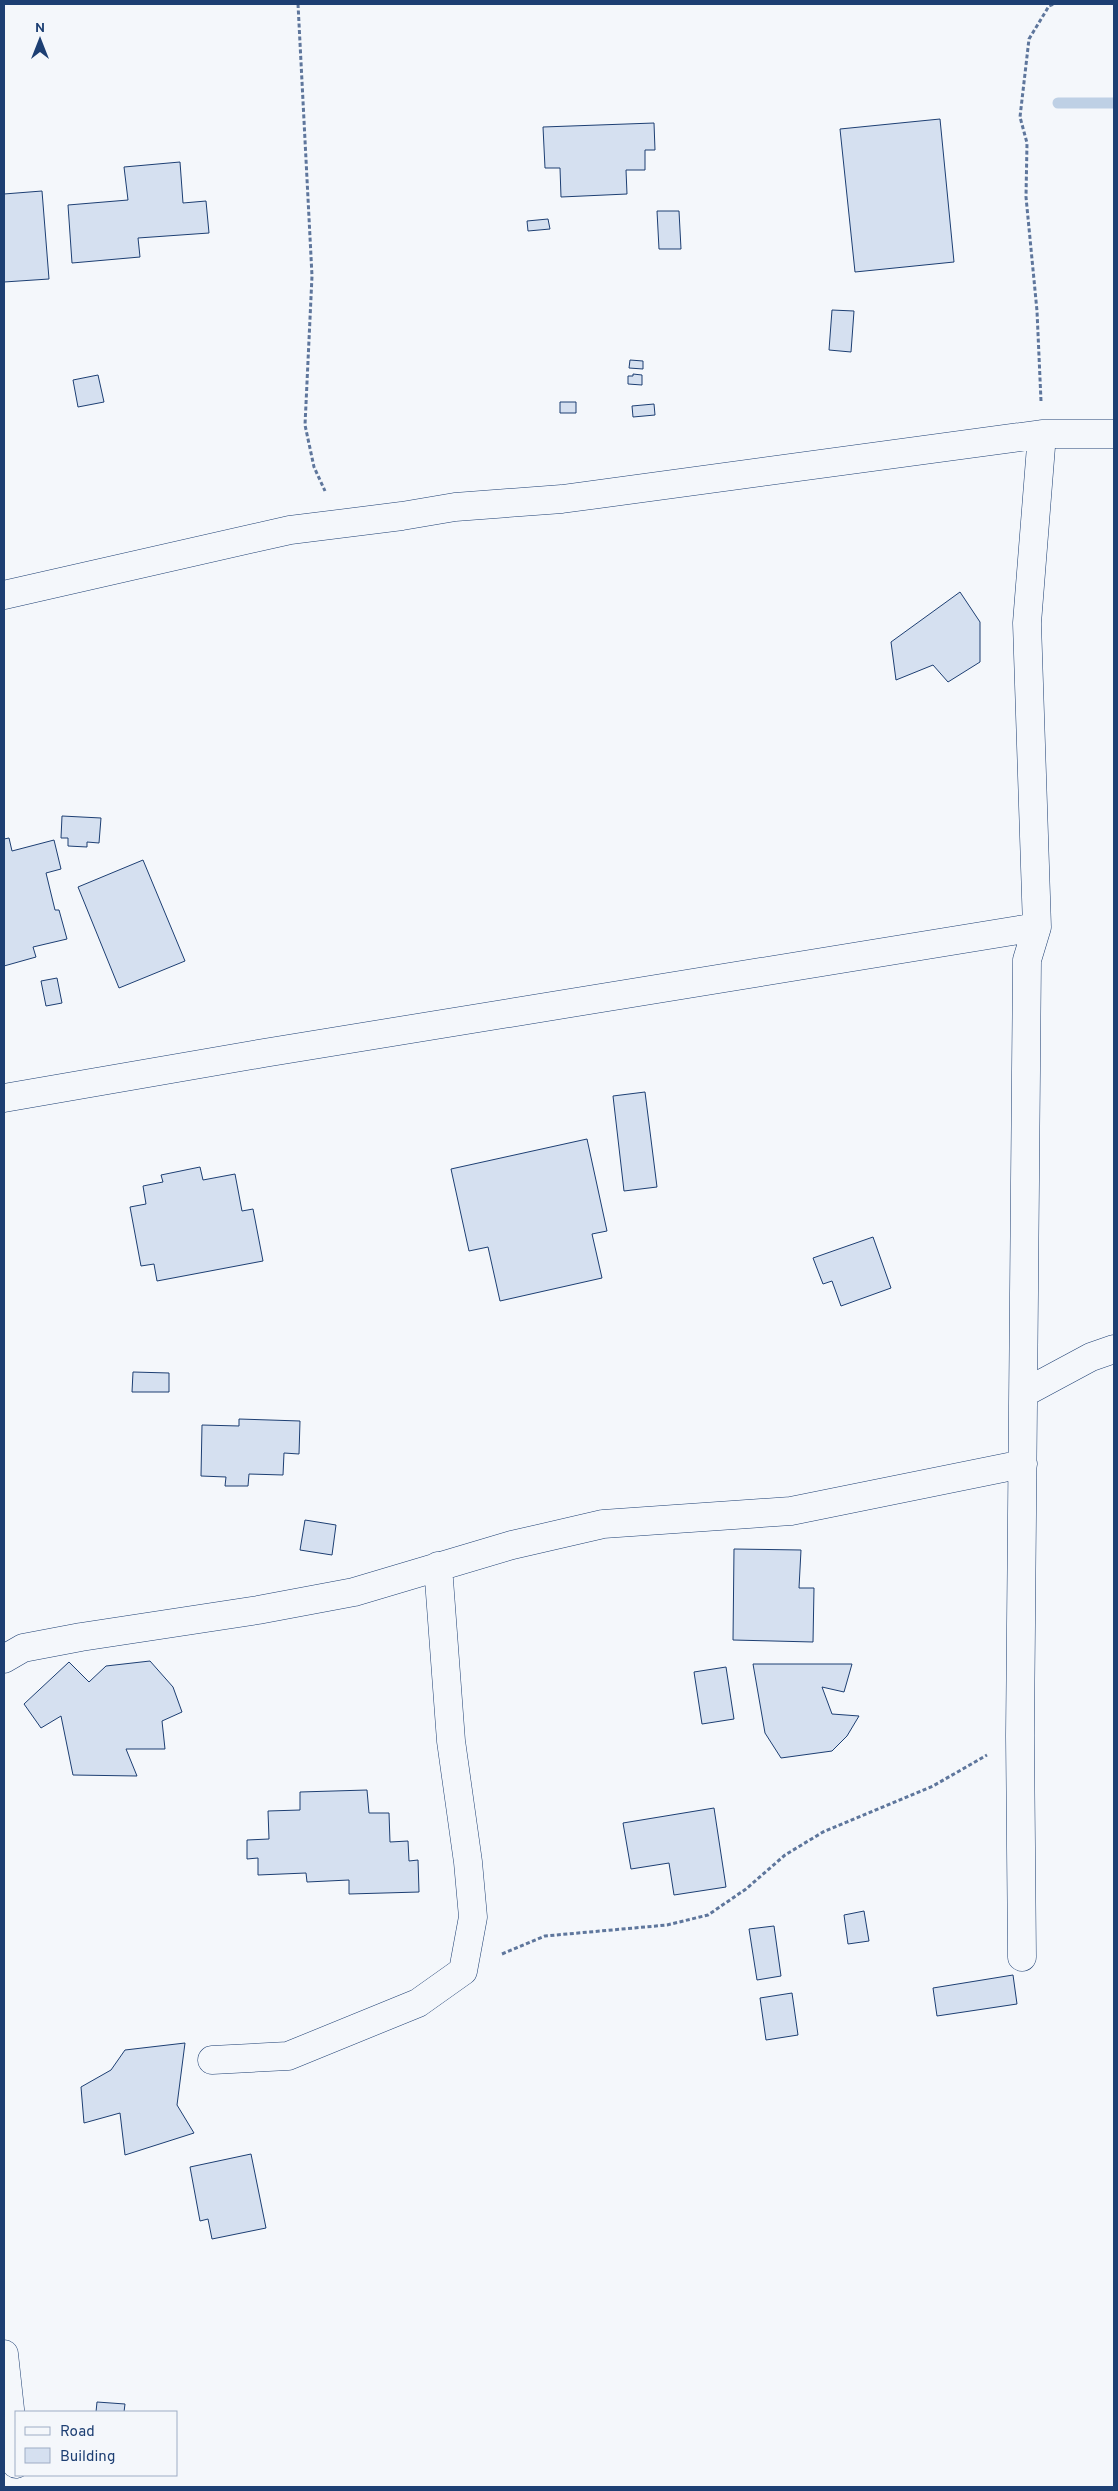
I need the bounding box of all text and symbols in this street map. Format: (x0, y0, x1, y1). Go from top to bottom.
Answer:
north arrow (15, 15, 65, 65)
text: N (35, 20, 45, 37)
legend (15, 2411, 178, 2476)
text: Road (60, 2423, 95, 2442)
text: Building (60, 2448, 115, 2467)

